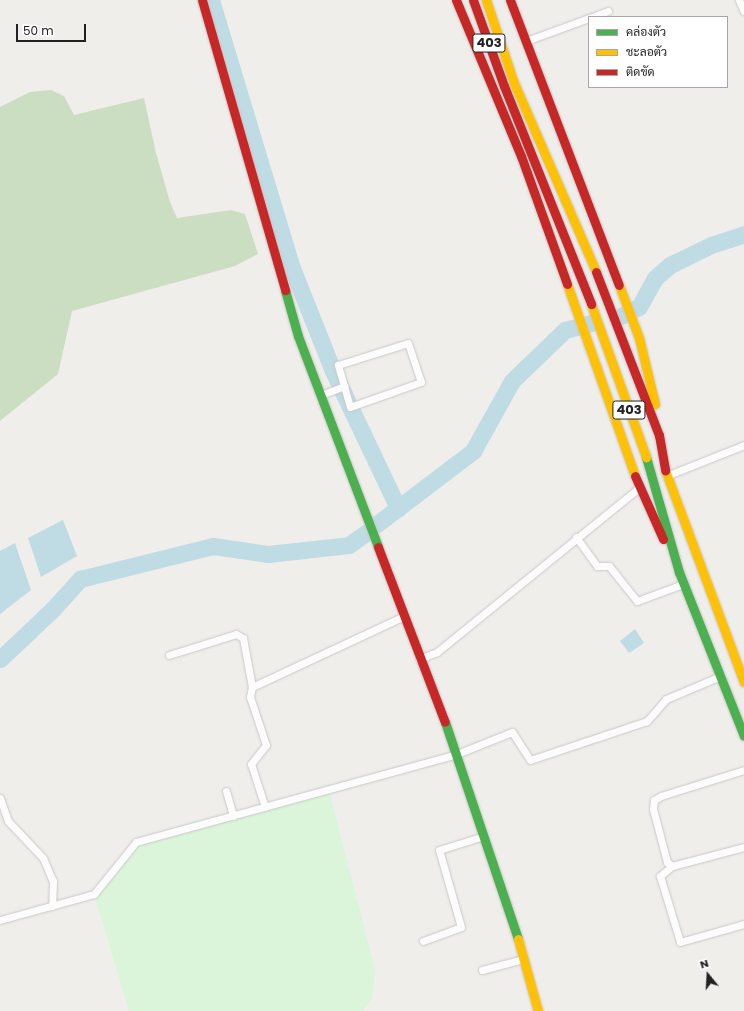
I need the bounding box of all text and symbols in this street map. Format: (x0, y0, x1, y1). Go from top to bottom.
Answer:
scale bar (18, 16, 88, 42)
legend (588, 16, 728, 88)
text: 50 m (23, 22, 54, 39)
text: คล่องตัว (626, 23, 666, 40)
road number: 403 (472, 32, 506, 54)
text: ชะลอตัว (626, 43, 667, 60)
text: ติดขัด (626, 63, 655, 80)
road number: 403 (612, 399, 646, 421)
north arrow (688, 955, 728, 995)
text: N (698, 955, 711, 972)

